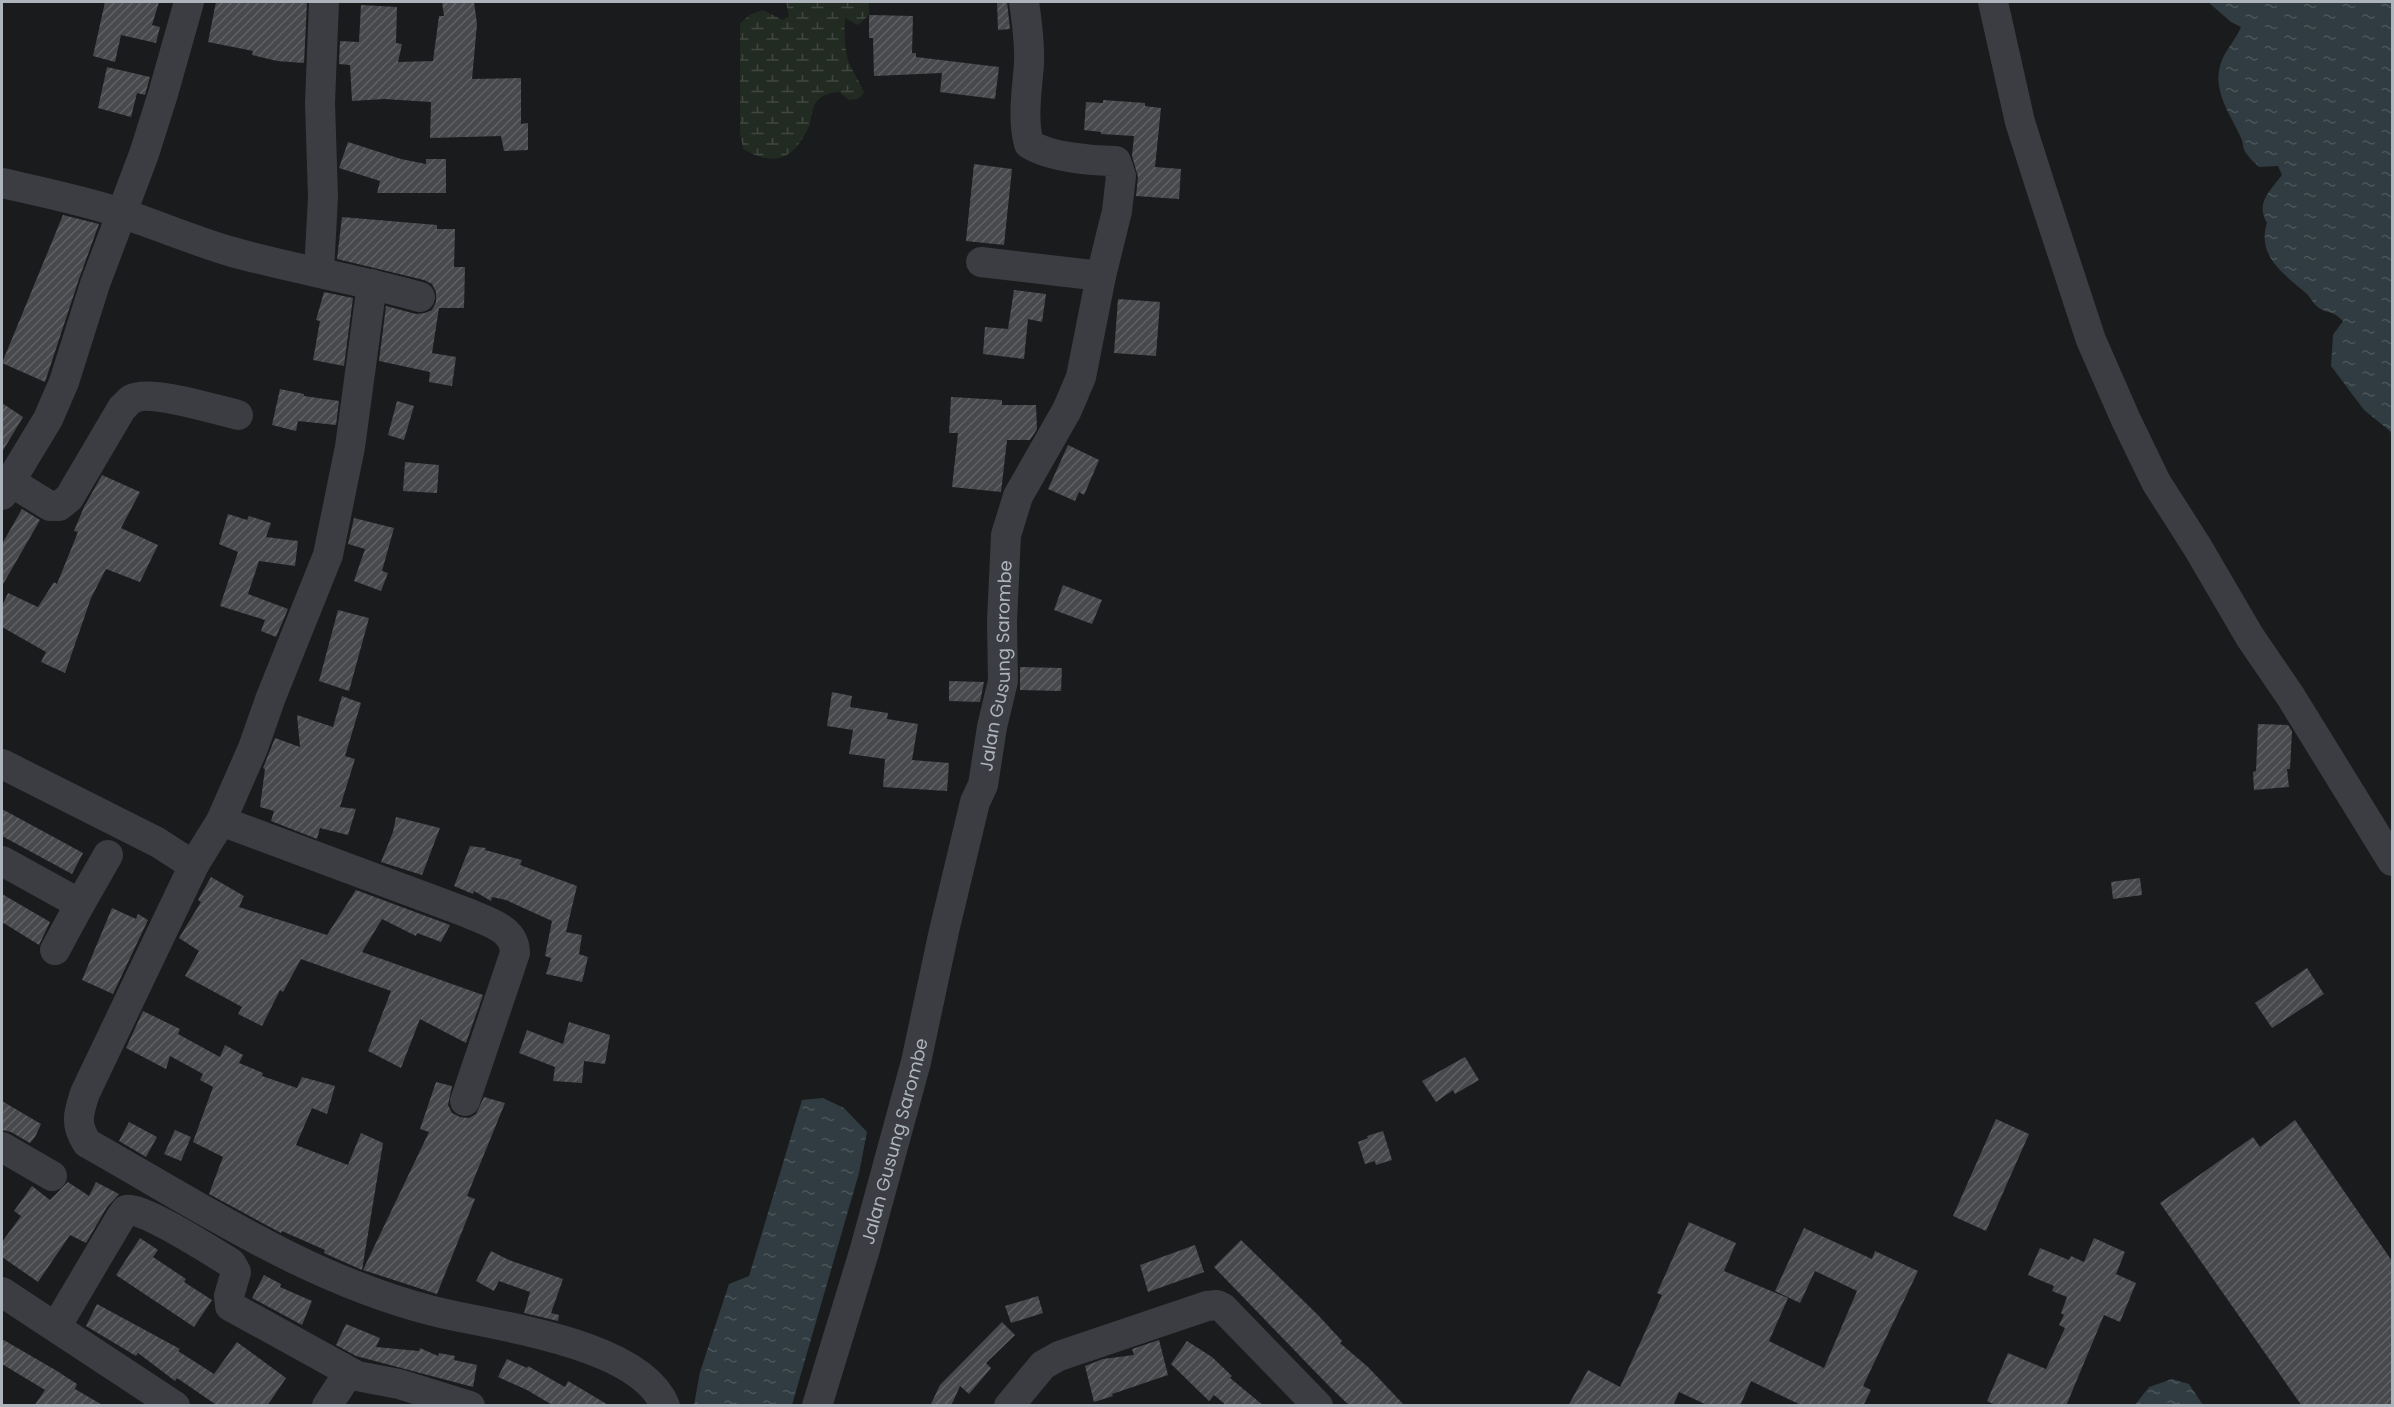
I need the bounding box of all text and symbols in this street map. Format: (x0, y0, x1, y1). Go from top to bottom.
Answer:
street label: Jalan Gusung Sarombe (973, 560, 1017, 773)
street label: Jalan Gusung Sarombe (854, 1036, 933, 1247)

